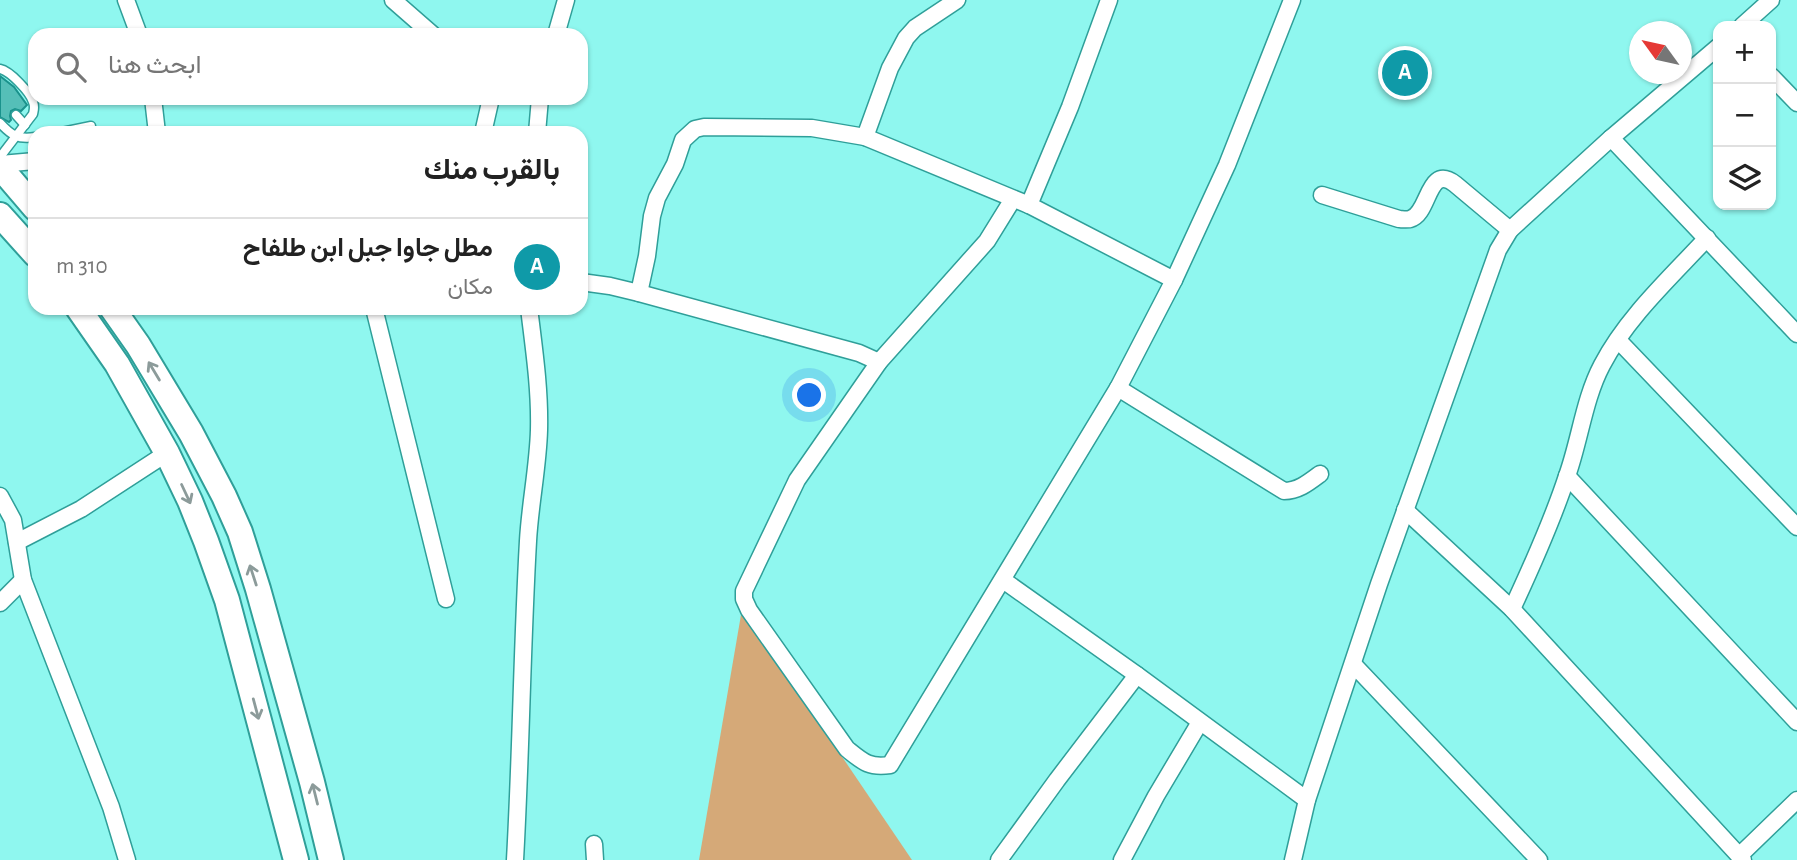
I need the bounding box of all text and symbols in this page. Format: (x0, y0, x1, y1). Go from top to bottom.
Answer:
north arrow (1629, 21, 1692, 84)
map controls (1713, 21, 1776, 210)
button: + (1713, 21, 1776, 84)
search box (28, 28, 588, 105)
pin: A (1382, 47, 1428, 99)
icon: search (52, 48, 90, 86)
text: ابحث هنا (108, 52, 202, 78)
button: − (1713, 84, 1776, 147)
button: layers (1713, 147, 1776, 210)
text: بالقرب منك (424, 155, 560, 185)
text: مطل جاوا جبل ابن طلفاح (243, 235, 493, 261)
text: 310 m (56, 255, 108, 278)
text: A (530, 255, 544, 278)
text: مكان (447, 276, 493, 299)
one-way arrow (146, 362, 161, 381)
your location (792, 378, 826, 412)
one-way arrow (180, 482, 193, 504)
one-way arrow (246, 564, 259, 586)
one-way arrow (250, 698, 263, 720)
one-way arrow (307, 783, 321, 806)

